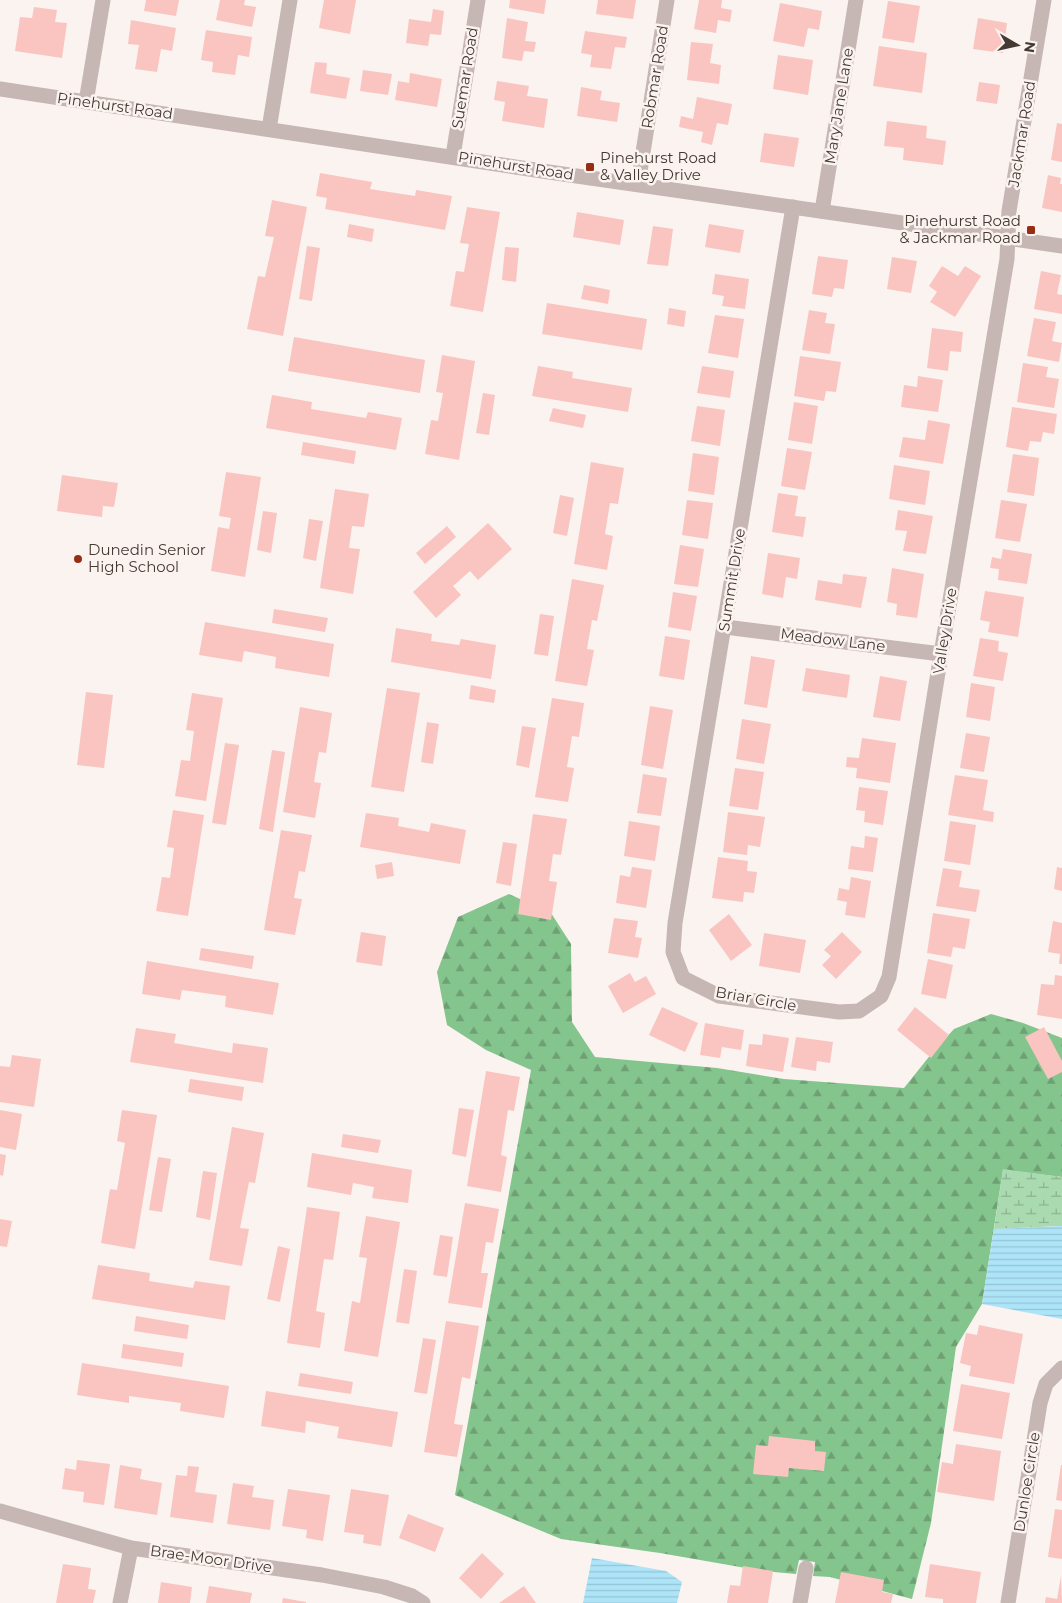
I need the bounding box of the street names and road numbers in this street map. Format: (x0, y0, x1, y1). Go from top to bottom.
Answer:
street label: Robmar Road (637, 24, 672, 130)
street label: Suemar Road (447, 26, 482, 130)
street label: Mary Jane Lane (820, 46, 857, 165)
street label: Jackmar Road (1004, 79, 1039, 189)
street label: Pinehurst Road (56, 88, 174, 123)
street label: Pinehurst Road (457, 147, 575, 184)
street label: Summit Drive (714, 527, 749, 633)
street label: Valley Drive (928, 587, 961, 675)
street label: Meadow Lane (780, 624, 887, 655)
street label: Briar Circle (714, 982, 798, 1015)
street label: Dunloe Circle (1009, 1431, 1044, 1533)
street label: Brae-Moor Drive (149, 1541, 273, 1576)

